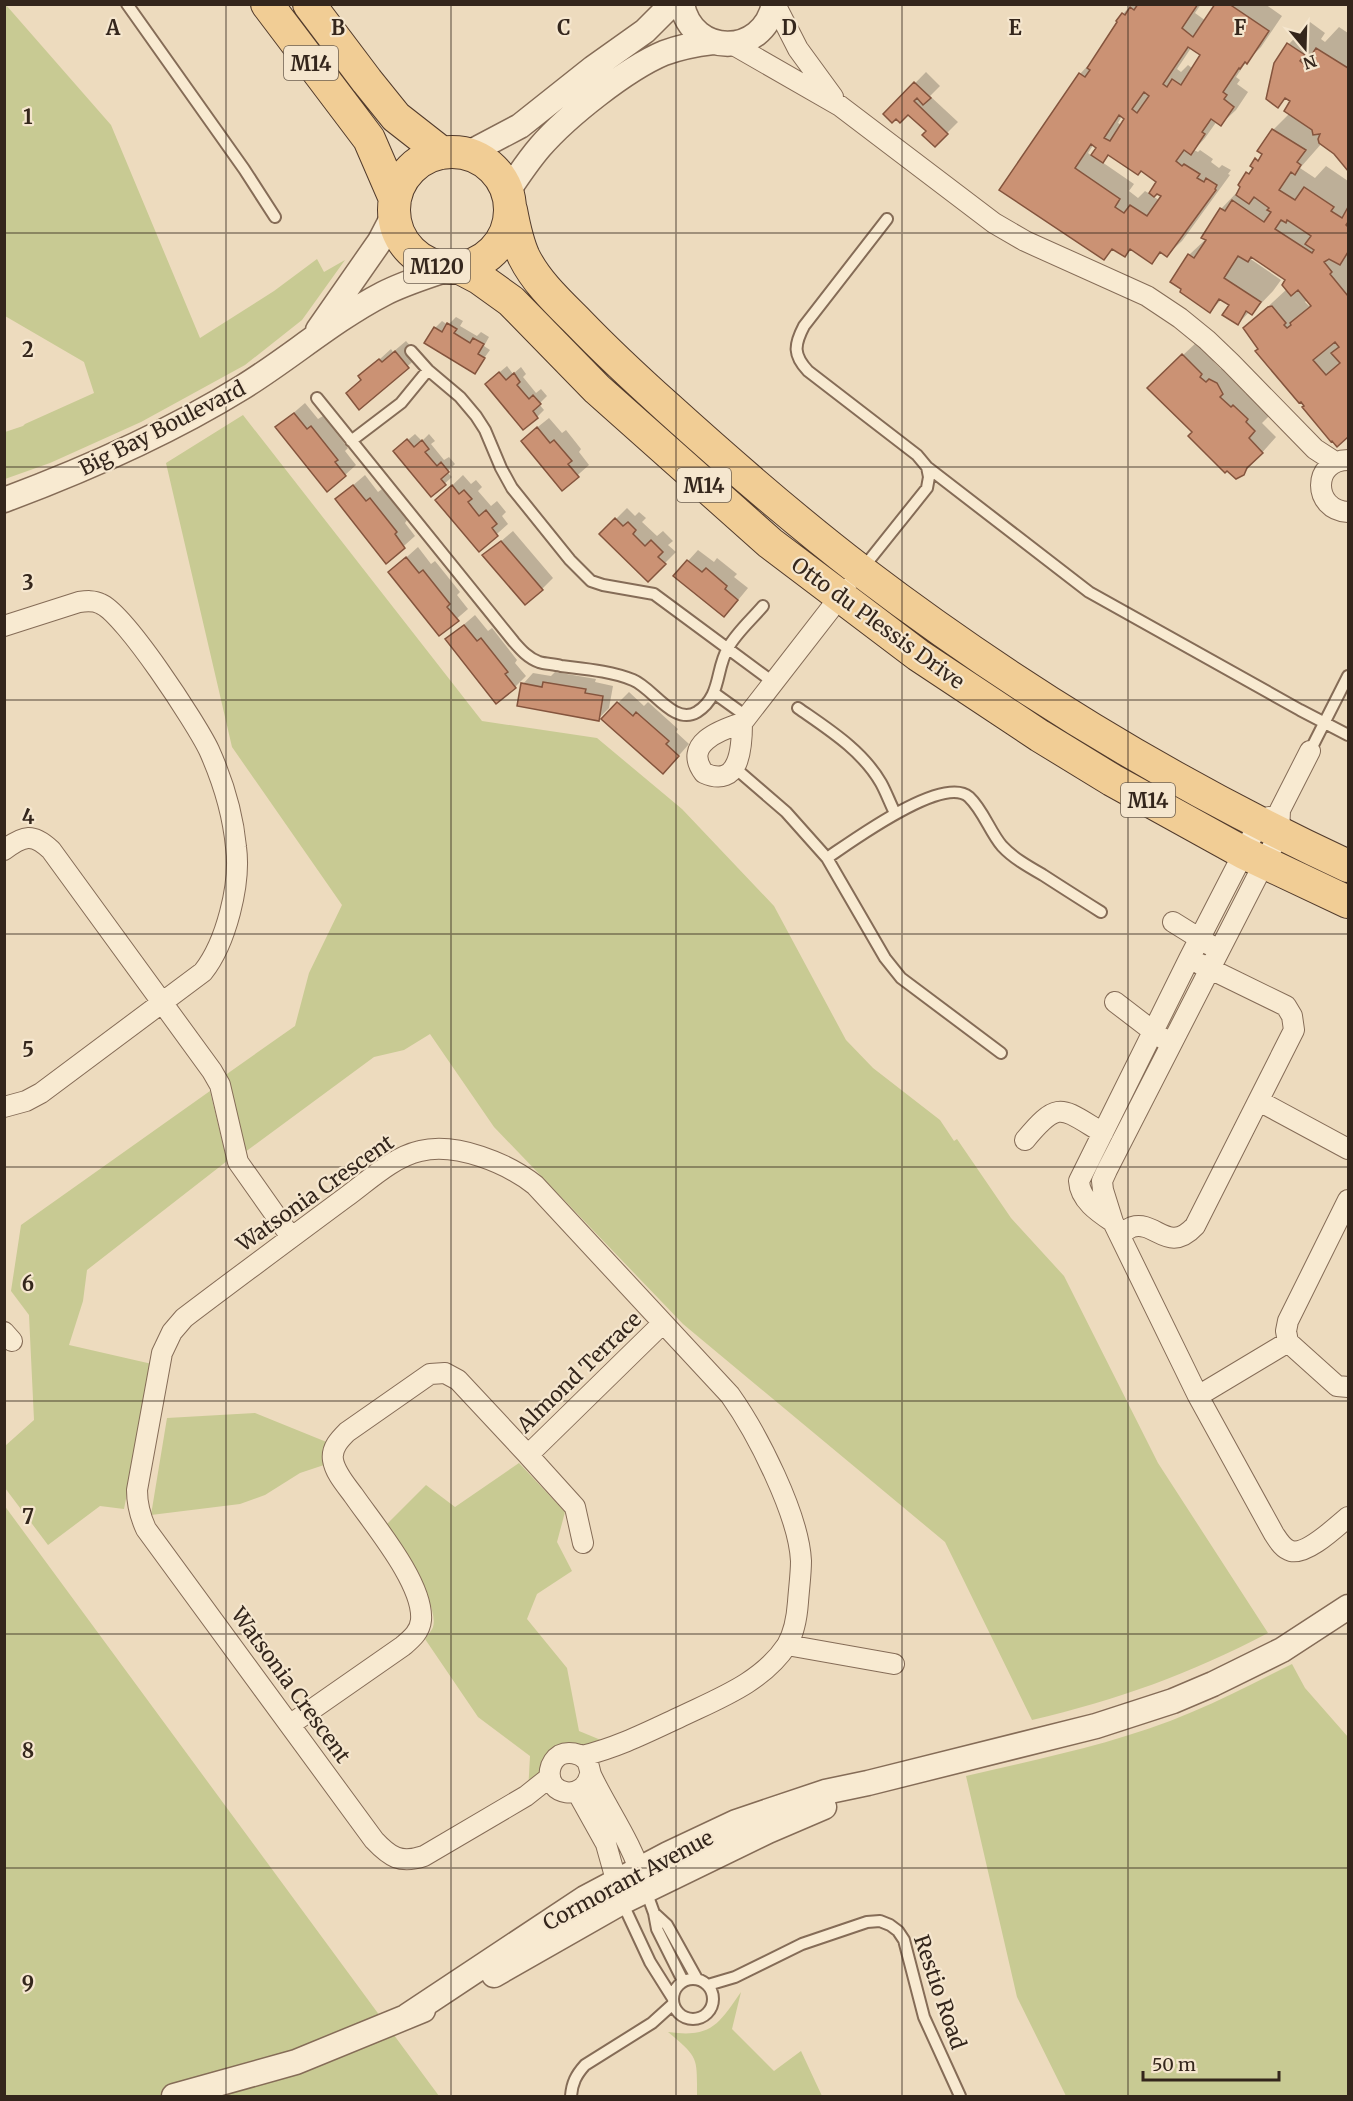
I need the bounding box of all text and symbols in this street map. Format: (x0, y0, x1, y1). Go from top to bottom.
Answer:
text: A (105, 15, 121, 40)
text: B (331, 15, 345, 40)
text: C (557, 15, 571, 40)
text: D (781, 15, 797, 40)
text: E (1008, 15, 1022, 40)
text: F (1234, 15, 1247, 40)
north arrow (1275, 18, 1335, 78)
road number: M14 (284, 46, 338, 80)
text: N (1300, 51, 1319, 74)
text: 1 (23, 104, 33, 129)
road number: M120 (404, 249, 470, 283)
text: 2 (22, 337, 34, 362)
street label: Big Bay Boulevard (74, 374, 250, 482)
road number: M14 (677, 468, 731, 502)
street label: Otto du Plessis Drive (786, 551, 970, 695)
text: 3 (22, 570, 34, 595)
road number: M14 (1121, 783, 1175, 817)
text: 4 (22, 804, 35, 829)
text: 5 (22, 1037, 34, 1062)
street label: Watsonia Crescent (230, 1129, 399, 1258)
text: 6 (22, 1271, 34, 1296)
street label: Almond Terrace (510, 1306, 647, 1439)
text: 7 (22, 1504, 34, 1529)
street label: Watsonia Crescent (225, 1601, 357, 1768)
text: 8 (22, 1738, 34, 1763)
street label: Cormorant Avenue (538, 1824, 718, 1936)
street label: Restio Road (908, 1931, 972, 2053)
text: 9 (22, 1971, 34, 1996)
scale bar (1143, 2044, 1280, 2082)
text: 50 m (1152, 2053, 1196, 2076)

